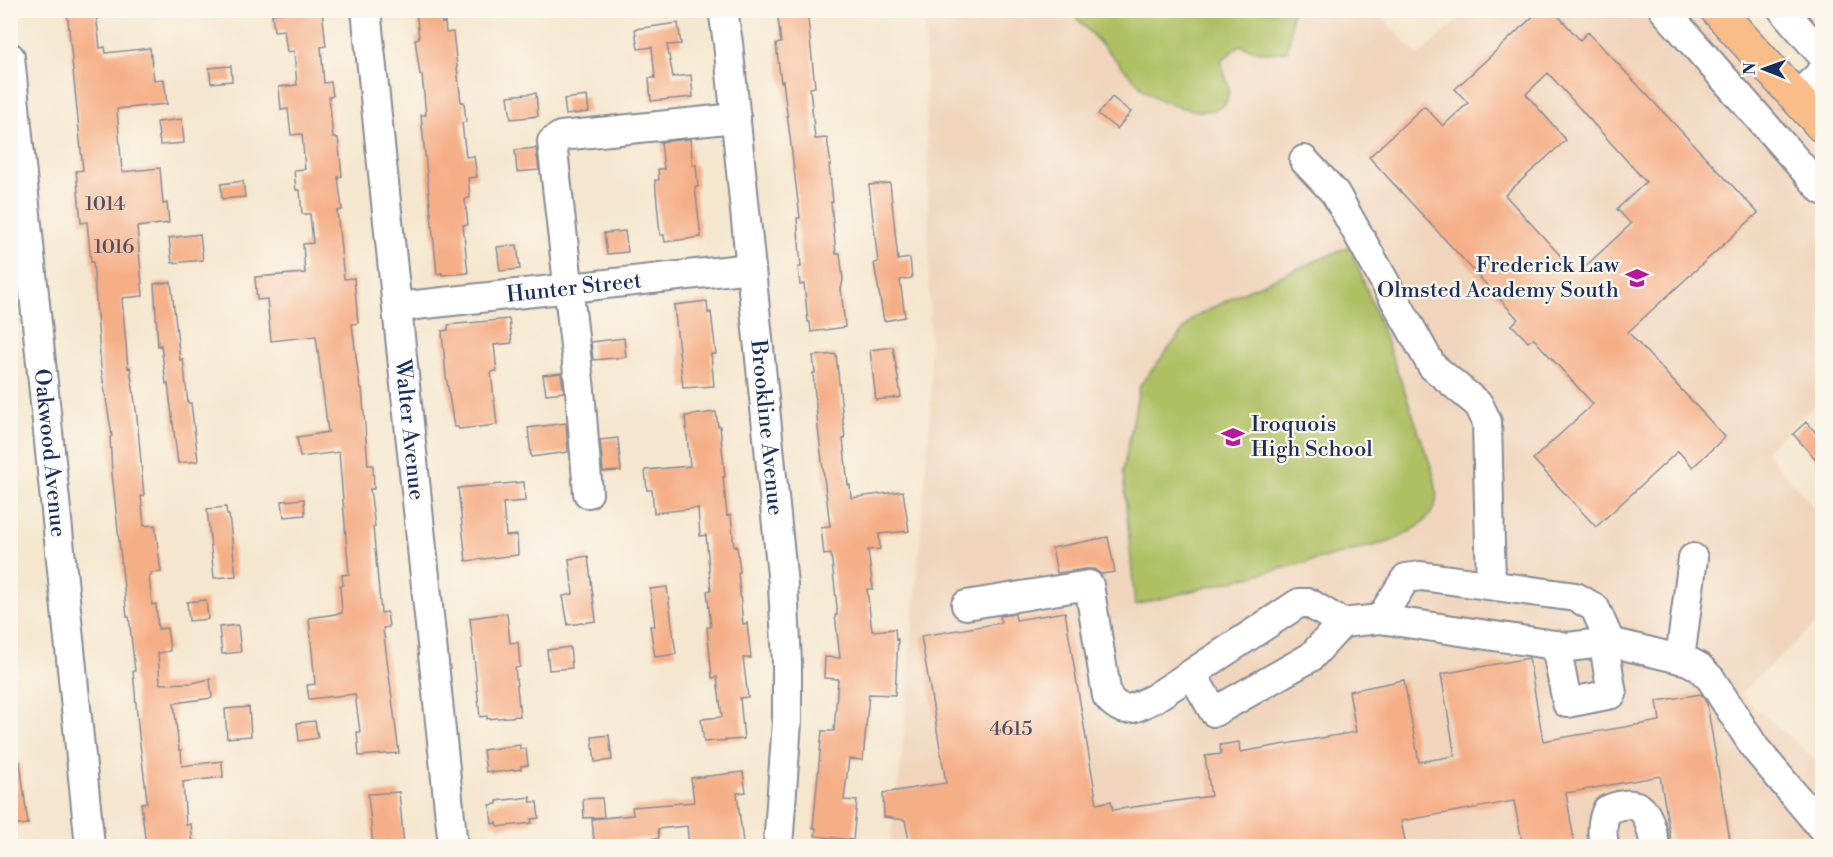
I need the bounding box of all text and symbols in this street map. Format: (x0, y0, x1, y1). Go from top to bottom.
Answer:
north arrow (1734, 39, 1794, 99)
text: N (1740, 62, 1760, 75)
house number: 1014 (85, 192, 125, 217)
house number: 1016 (94, 235, 134, 260)
place label: Frederick Law Olmsted Academy South (1377, 252, 1620, 304)
school or university icon: Frederick Law Olmsted Academy South (1624, 265, 1650, 291)
street label: Hunter Street (505, 267, 643, 308)
street label: Brookline Avenue (745, 338, 789, 517)
street label: Walter Avenue (389, 357, 430, 502)
street label: Oakwood Avenue (28, 367, 72, 538)
place label: Iroquois High School (1251, 411, 1373, 463)
school or university icon: Iroquois High School (1220, 424, 1246, 450)
house number: 4615 (989, 717, 1033, 742)

